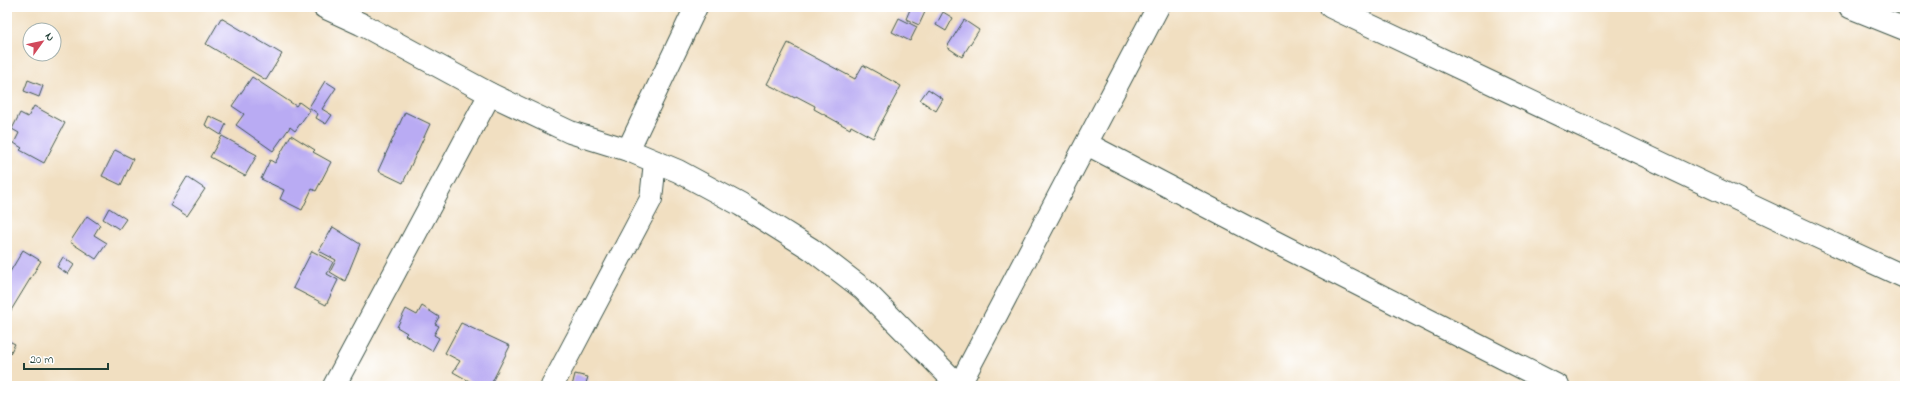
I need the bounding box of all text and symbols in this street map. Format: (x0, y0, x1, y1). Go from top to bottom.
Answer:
north arrow (22, 22, 62, 62)
text: N (41, 30, 58, 45)
scale bar (24, 345, 108, 371)
text: 20 m (30, 351, 53, 369)

